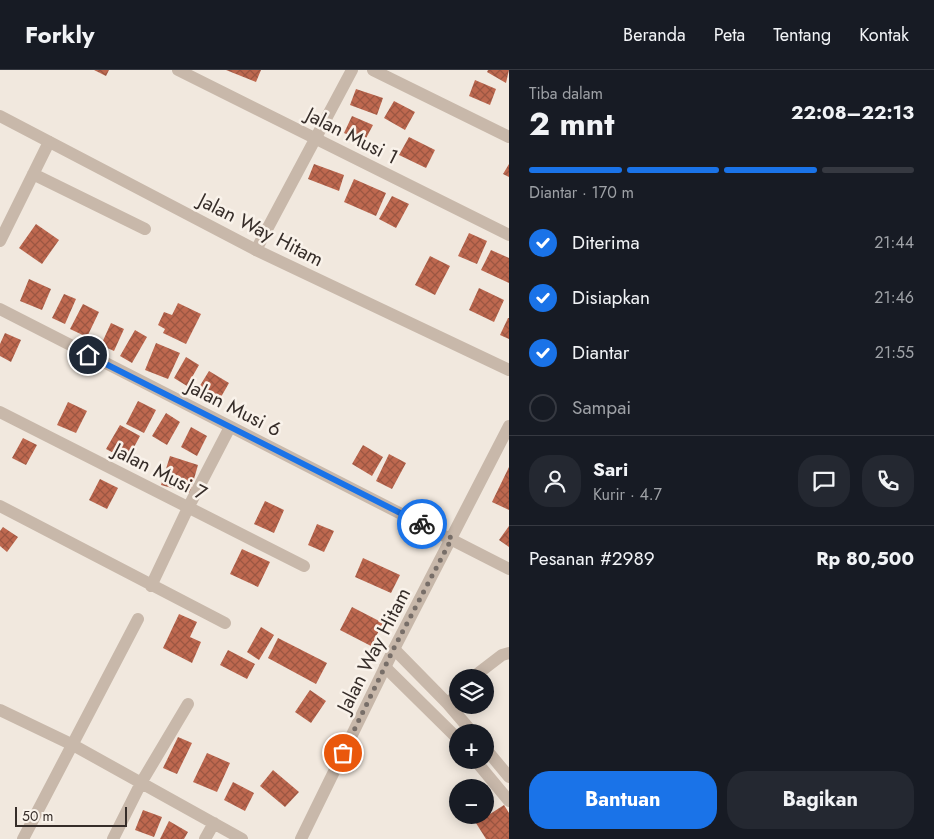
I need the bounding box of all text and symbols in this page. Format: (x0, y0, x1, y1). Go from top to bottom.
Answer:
text: Forkly (25, 17, 94, 52)
text: Beranda (623, 22, 686, 48)
text: Peta (714, 22, 745, 48)
text: Tentang (773, 22, 831, 48)
text: Kontak (859, 22, 909, 48)
text: Tiba dalam (529, 82, 603, 105)
street label: Jalan Musi 1 (298, 99, 403, 172)
text: 22:08–22:13 (791, 99, 914, 126)
text: 2 mnt (529, 101, 614, 147)
text: Diantar · 170 m (529, 181, 634, 204)
street label: Jalan Way Hitam (191, 185, 329, 274)
icon: check (529, 229, 557, 257)
text: Diterima (572, 229, 640, 256)
text: 21:44 (874, 231, 914, 254)
icon: check (529, 284, 557, 312)
text: Disiapkan (572, 284, 650, 311)
text: 21:46 (874, 286, 914, 309)
pin (67, 334, 109, 376)
icon: check (529, 339, 557, 367)
text: Diantar (572, 339, 629, 366)
icon: home (74, 341, 102, 369)
text: 21:55 (875, 341, 914, 364)
street label: Jalan Musi 6 (179, 370, 286, 444)
text: Sampai (572, 394, 631, 421)
street label: Jalan Musi 7 (105, 435, 212, 508)
button: person (529, 455, 581, 507)
button: chat (798, 455, 850, 507)
button: phone (862, 455, 914, 507)
text: Sari (593, 456, 628, 483)
text: Kurir · 4.7 (593, 483, 662, 506)
courier (397, 499, 447, 549)
icon: bike (408, 510, 436, 538)
text: Pesanan #2989 (529, 545, 655, 572)
text: Rp 80,500 (816, 545, 914, 572)
street label: Jalan Way Hitam (329, 582, 418, 720)
map controls (449, 669, 494, 824)
button: layers (449, 669, 494, 714)
button: + (449, 724, 494, 769)
pin (322, 732, 364, 774)
icon: bag (329, 739, 357, 767)
button: Bantuan (529, 771, 717, 829)
button: Bagikan (727, 771, 914, 829)
button: − (449, 779, 494, 824)
scale bar (15, 804, 128, 827)
text: 50 m (22, 806, 53, 826)

